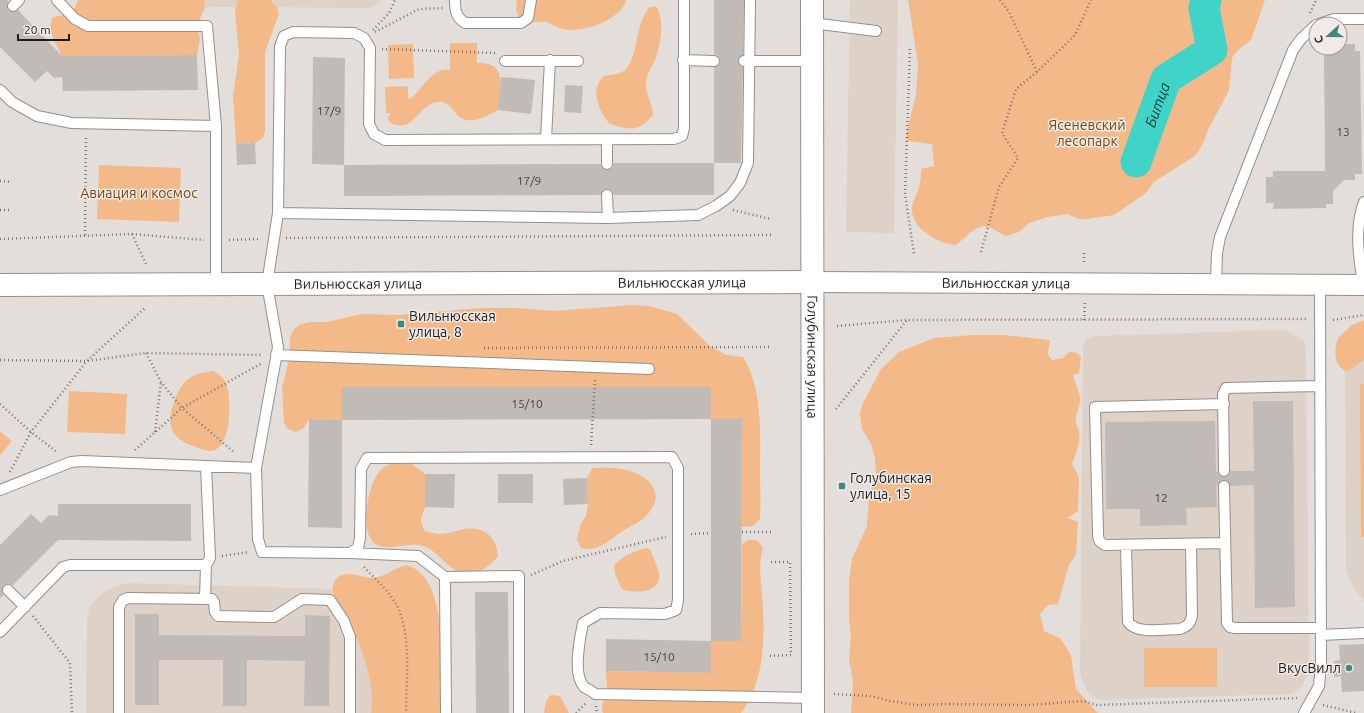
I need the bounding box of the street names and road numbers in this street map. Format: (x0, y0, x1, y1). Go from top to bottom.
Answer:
street label: Вильнюсская улица (618, 274, 746, 291)
street label: Вильнюсская улица (294, 275, 422, 292)
street label: Вильнюсская улица (942, 275, 1070, 291)
street label: Голубинская улица (804, 295, 821, 419)

